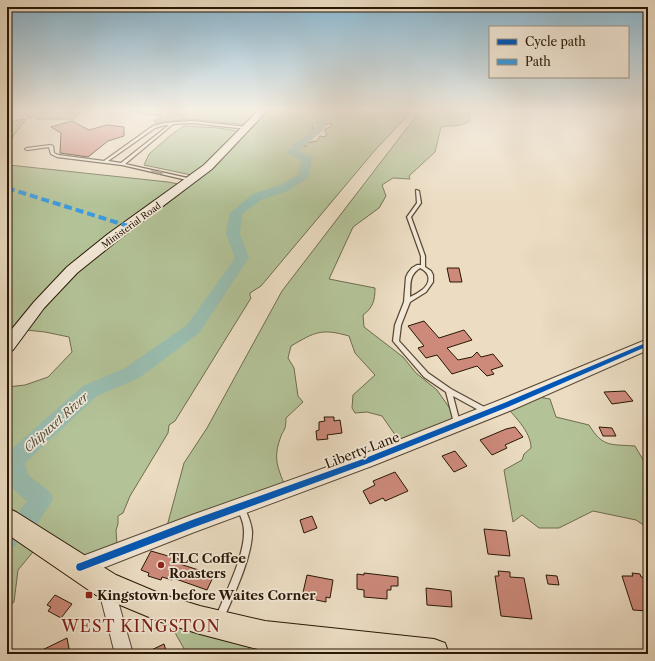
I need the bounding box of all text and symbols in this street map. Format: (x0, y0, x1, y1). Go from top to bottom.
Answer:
legend (489, 26, 629, 78)
text: Cycle path (525, 34, 586, 49)
text: Path (525, 54, 551, 69)
one-way arrow (151, 170, 163, 176)
street label: Ministerial Road (99, 199, 163, 250)
water label: Chipuxet River (20, 388, 93, 455)
street label: Liberty Lane (322, 428, 402, 472)
place label: TLC Coffee Roasters (169, 550, 246, 581)
marker: TLC Coffee Roasters (156, 560, 166, 570)
place label: Kingstown before Waites Corner (97, 587, 316, 603)
marker: Kingstown before Waites Corner (84, 590, 94, 600)
district label: WEST KINGSTON (60, 616, 221, 636)

